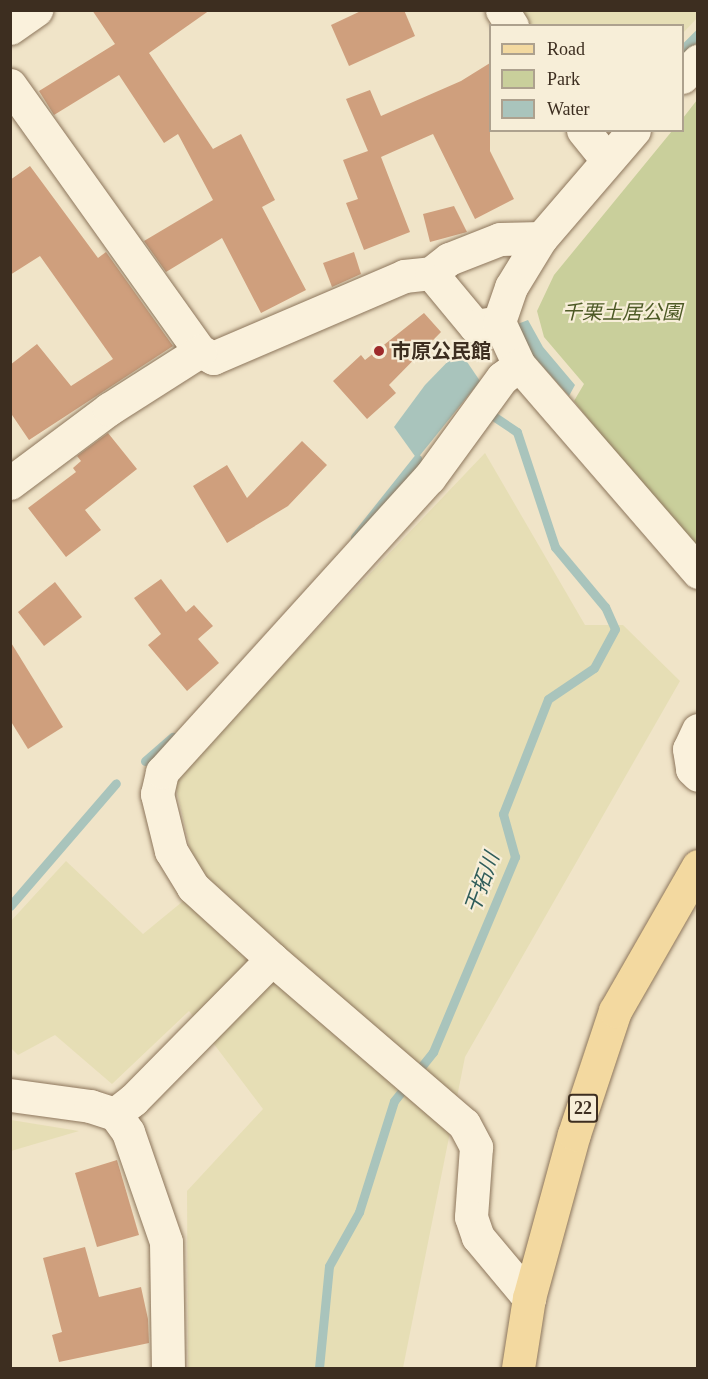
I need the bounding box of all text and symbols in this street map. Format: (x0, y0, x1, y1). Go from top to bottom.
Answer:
legend (489, 24, 684, 132)
text: Road (547, 39, 585, 59)
text: Park (547, 69, 580, 89)
text: Water (547, 99, 590, 119)
park label: 千栗土居公園 (562, 300, 682, 324)
place label: 市原公民館 (391, 339, 491, 363)
marker: 市原公民館 (372, 344, 386, 358)
water label: 干拓川 (459, 849, 505, 917)
road number: 22 (568, 1093, 598, 1123)

